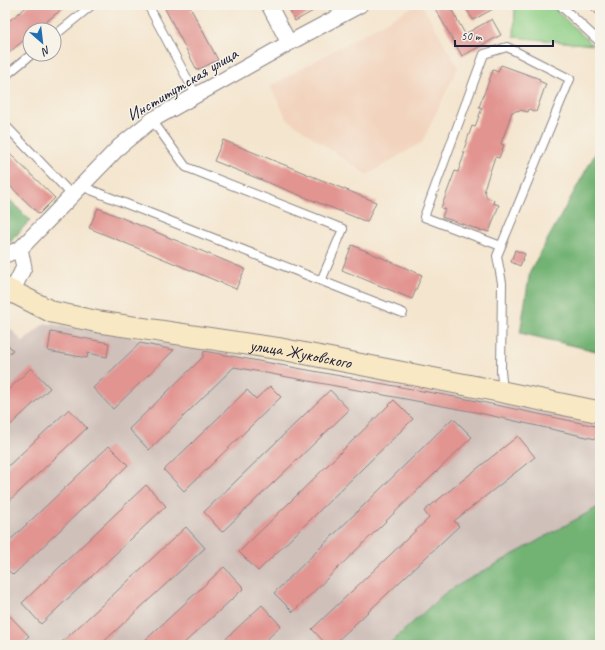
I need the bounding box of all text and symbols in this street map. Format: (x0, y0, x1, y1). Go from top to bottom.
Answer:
north arrow (22, 22, 62, 62)
scale bar (455, 22, 553, 48)
text: 50 m (461, 28, 483, 44)
street label: Институтская улица (123, 42, 243, 126)
text: N (38, 43, 53, 60)
street label: улица Жуковского (248, 334, 354, 374)

